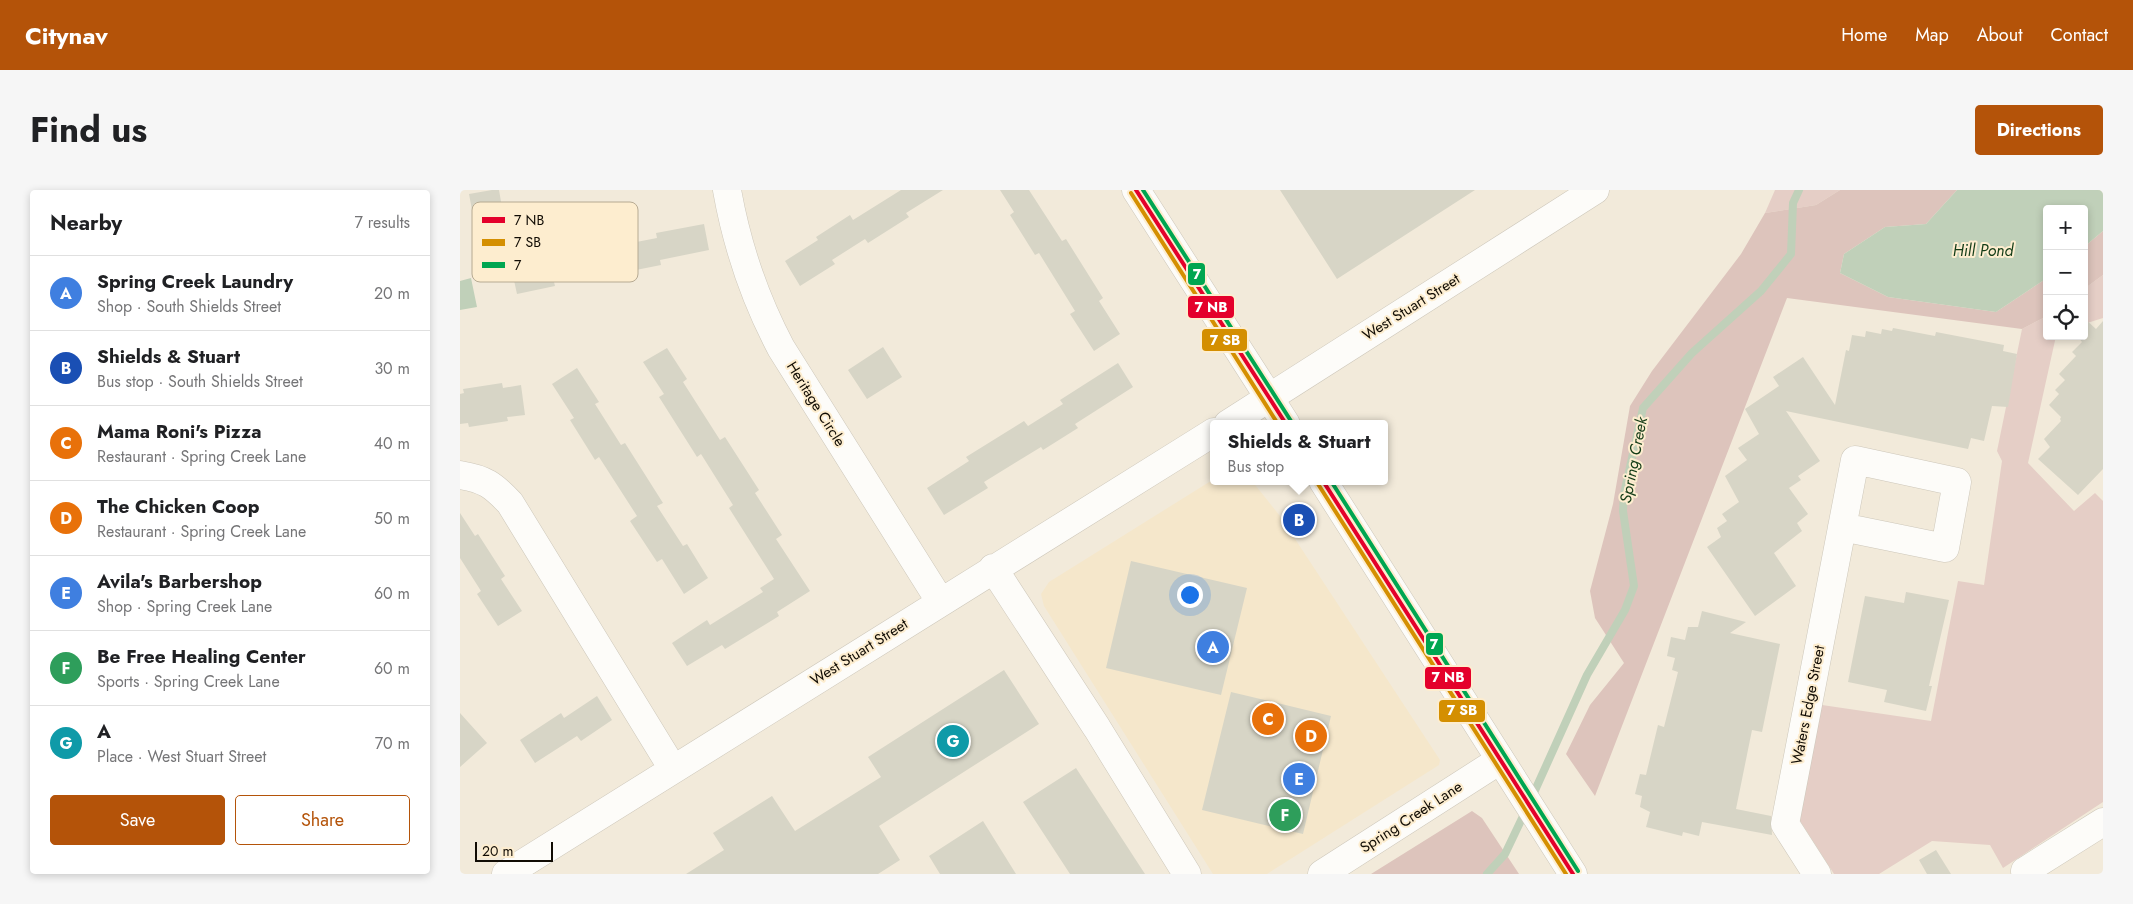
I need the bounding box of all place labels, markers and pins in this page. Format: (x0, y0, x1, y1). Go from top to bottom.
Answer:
pin: B (1283, 501, 1315, 539)
pin: A (1197, 628, 1229, 666)
pin: C (1252, 700, 1284, 738)
pin: D (1295, 717, 1327, 755)
pin: G (937, 722, 969, 760)
pin: E (1283, 760, 1315, 798)
pin: F (1269, 796, 1301, 834)

